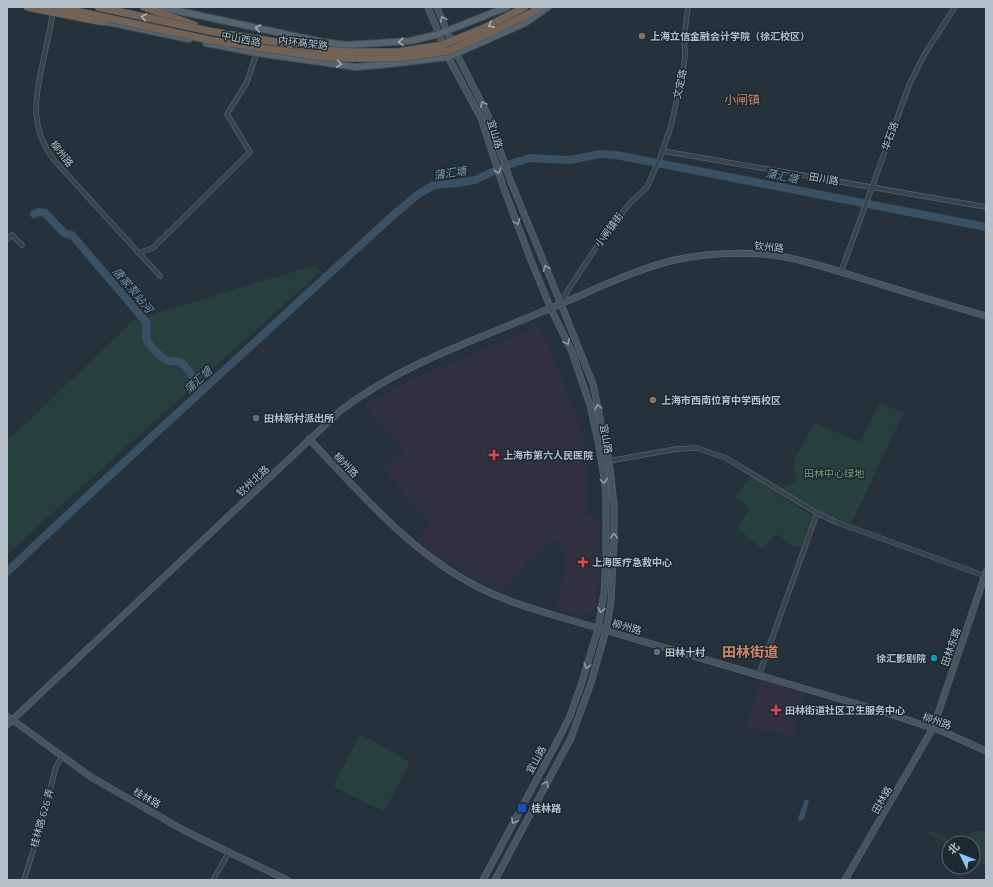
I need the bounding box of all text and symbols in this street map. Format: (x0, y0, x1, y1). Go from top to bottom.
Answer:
one-way arrow (141, 13, 148, 21)
one-way arrow (439, 15, 447, 22)
one-way arrow (487, 20, 495, 27)
one-way arrow (255, 25, 262, 33)
street label: 中山西路 (220, 28, 262, 50)
place label: 上海立信金融会计学院（徐汇校区） (650, 29, 810, 44)
marker: 上海立信金融会计学院（徐汇校区） (637, 31, 647, 41)
street label: 内环高架路 (277, 33, 329, 53)
one-way arrow (398, 37, 404, 46)
one-way arrow (336, 59, 342, 68)
street label: 文定路 (670, 68, 690, 100)
district label: 小闸镇 (724, 90, 760, 109)
one-way arrow (480, 101, 487, 108)
street label: 宜山路 (483, 117, 507, 151)
street label: 华石路 (878, 119, 902, 153)
street label: 柳州路 (47, 138, 77, 170)
water label: 蒲汇塘 (432, 162, 470, 183)
water label: 蒲汇塘 (764, 165, 802, 187)
one-way arrow (493, 168, 501, 175)
street label: 田川路 (808, 169, 840, 189)
street label: 小闸镇街 (591, 210, 627, 250)
one-way arrow (512, 219, 520, 226)
street label: 钦州路 (753, 238, 785, 256)
water label: 唐家泵站河 (109, 264, 158, 318)
one-way arrow (543, 264, 551, 271)
one-way arrow (562, 338, 570, 345)
water label: 蒲汇塘 (180, 362, 217, 397)
place label: 上海市西南位育中学西校区 (661, 393, 781, 408)
marker: 上海市西南位育中学西校区 (648, 395, 658, 405)
one-way arrow (594, 404, 602, 411)
place label: 田林新村派出所 (264, 411, 334, 426)
marker: 田林新村派出所 (251, 413, 261, 423)
street label: 宜山路 (596, 423, 616, 455)
place label: 上海市第六人民医院 (503, 448, 593, 463)
street label: 柳州路 (330, 449, 362, 481)
marker: 上海市第六人民医院 (488, 449, 500, 461)
street label: 钦州北路 (233, 462, 273, 500)
park label: 田林中心绿地 (804, 466, 865, 481)
one-way arrow (599, 478, 608, 484)
one-way arrow (610, 533, 618, 539)
place label: 上海医疗急救中心 (592, 555, 672, 570)
marker: 上海医疗急救中心 (577, 556, 589, 568)
one-way arrow (597, 607, 606, 613)
street label: 柳州路 (611, 616, 643, 638)
street label: 田林东路 (937, 626, 965, 668)
district label: 田林街道 (722, 641, 778, 662)
place label: 田林十村 (665, 645, 705, 660)
marker: 田林十村 (652, 647, 662, 657)
place label: 徐汇影剧院 (876, 651, 926, 666)
marker: 徐汇影剧院 (929, 653, 939, 663)
one-way arrow (583, 662, 592, 669)
place label: 田林街道社区卫生服务中心 (785, 703, 905, 718)
marker: 田林街道社区卫生服务中心 (770, 704, 782, 716)
street label: 柳州路 (920, 709, 954, 733)
street label: 宜山路 (522, 743, 550, 777)
one-way arrow (542, 781, 549, 788)
street label: 田林路 (868, 783, 896, 817)
street label: 桂林路 (130, 784, 164, 812)
street label: 桂林路 626 弄 (26, 787, 58, 849)
place label: 桂林路 (531, 801, 562, 816)
marker: 桂林路 (516, 802, 528, 814)
one-way arrow (511, 817, 518, 824)
north arrow (941, 835, 981, 875)
text: 北 (944, 839, 963, 858)

